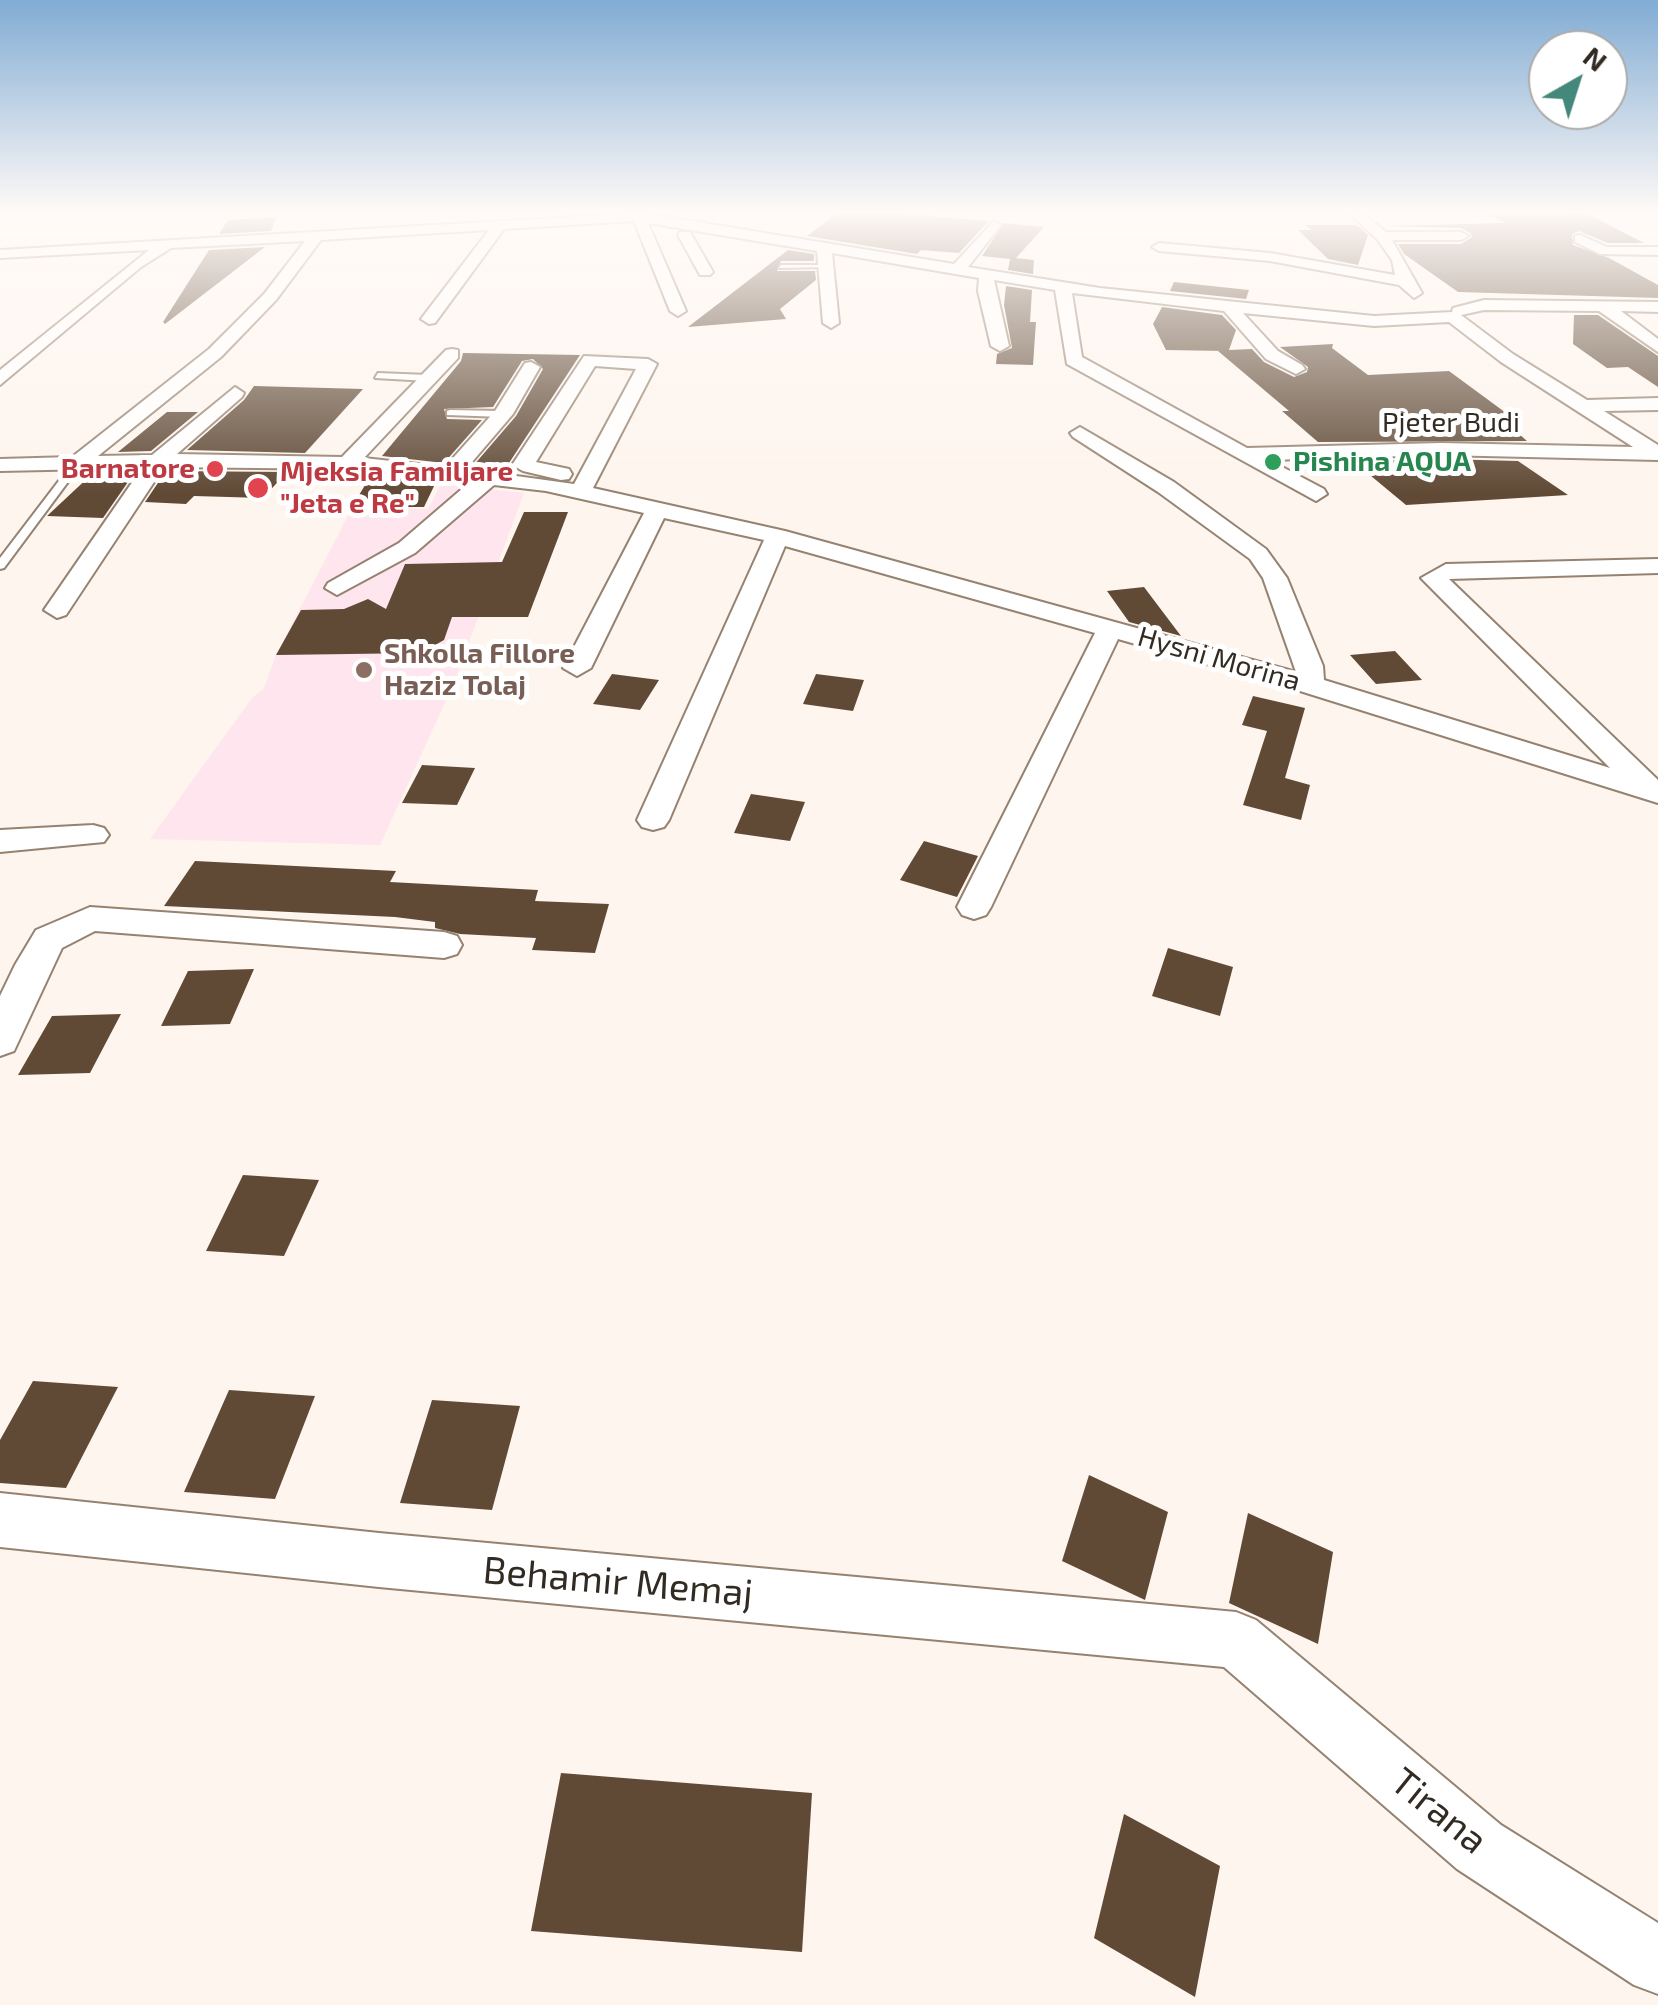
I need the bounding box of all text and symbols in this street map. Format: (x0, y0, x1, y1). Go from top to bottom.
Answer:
north arrow (1528, 30, 1628, 130)
text: N (1577, 39, 1614, 78)
street label: Pjeter Budi (1382, 406, 1520, 440)
place label: Pishina AQUA (1293, 445, 1471, 479)
marker: Pishina AQUA (1262, 451, 1284, 473)
place label: Barnatore (61, 452, 195, 486)
place label: Mjeksia Familjare "Jeta e Re" (280, 455, 513, 521)
marker: Barnatore (204, 458, 226, 480)
marker: Mjeksia Familjare "Jeta e Re" (245, 475, 271, 501)
street label: Hysni Morina (1134, 620, 1304, 698)
place label: Shkolla Fillore Haziz Tolaj (384, 637, 575, 703)
marker: Shkolla Fillore Haziz Tolaj (353, 659, 375, 681)
street label: Behamir Memaj (481, 1547, 755, 1617)
street label: Tirana (1382, 1758, 1496, 1864)

